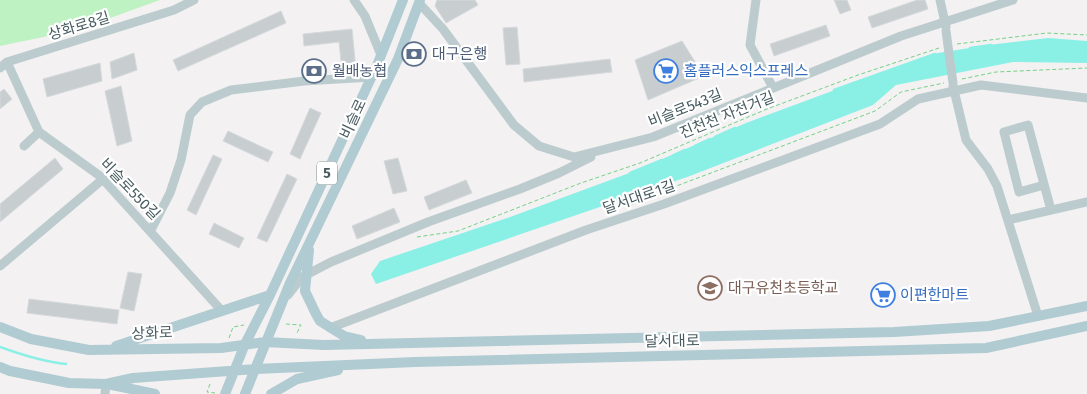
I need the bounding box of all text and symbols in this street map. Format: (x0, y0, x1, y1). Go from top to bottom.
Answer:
street label: 상화로8길 (46, 8, 112, 44)
bank icon: 대구은행 (401, 41, 427, 67)
place label: 대구은행 (432, 45, 487, 63)
bank icon: 월배농협 (301, 58, 327, 84)
supermarket icon: 홈플러스익스프레스 (653, 58, 679, 84)
place label: 월배농협 (332, 62, 387, 80)
place label: 홈플러스익스프레스 (684, 62, 808, 80)
street label: 비슬로543길 (645, 85, 725, 131)
street label: 진천천 자전거길 (677, 88, 777, 142)
street label: 비슬로 (336, 96, 370, 142)
street label: 비슬로550길 (96, 155, 164, 223)
road number: 5 (317, 162, 337, 184)
street label: 달서대로1길 (600, 176, 678, 218)
school or university icon: 대구유천초등학교 (697, 275, 723, 301)
place label: 대구유천초등학교 (728, 279, 838, 297)
supermarket icon: 이편한마트 (870, 282, 896, 308)
place label: 이편한마트 (900, 286, 969, 304)
street label: 상화로 (131, 323, 173, 343)
street label: 달서대로 (644, 332, 700, 350)

